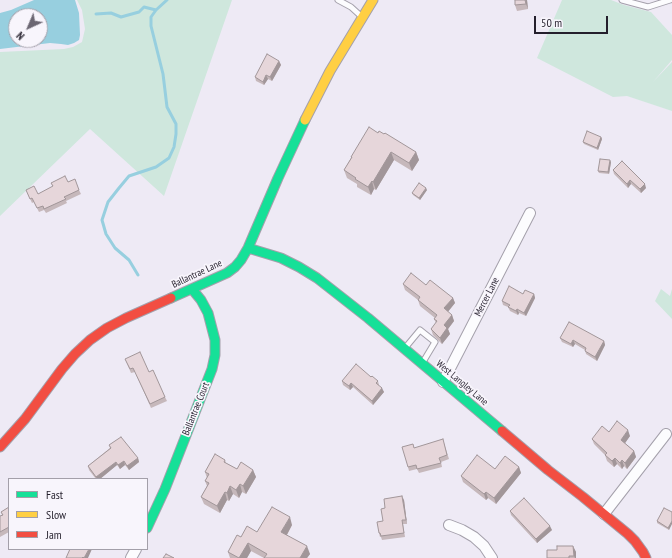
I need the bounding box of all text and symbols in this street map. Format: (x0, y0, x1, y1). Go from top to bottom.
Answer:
north arrow (8, 8, 48, 48)
scale bar (536, 8, 610, 34)
text: 50 m (541, 15, 562, 30)
text: N (13, 29, 27, 43)
street label: Ballantrae Lane (170, 257, 224, 291)
street label: Mercer Lane (472, 275, 502, 319)
street label: West Langley Lane (434, 358, 490, 408)
street label: Ballantrae Court (180, 381, 212, 437)
legend (8, 478, 148, 550)
text: Fast (46, 487, 63, 502)
text: Slow (46, 507, 66, 522)
text: Jam (46, 527, 62, 542)

